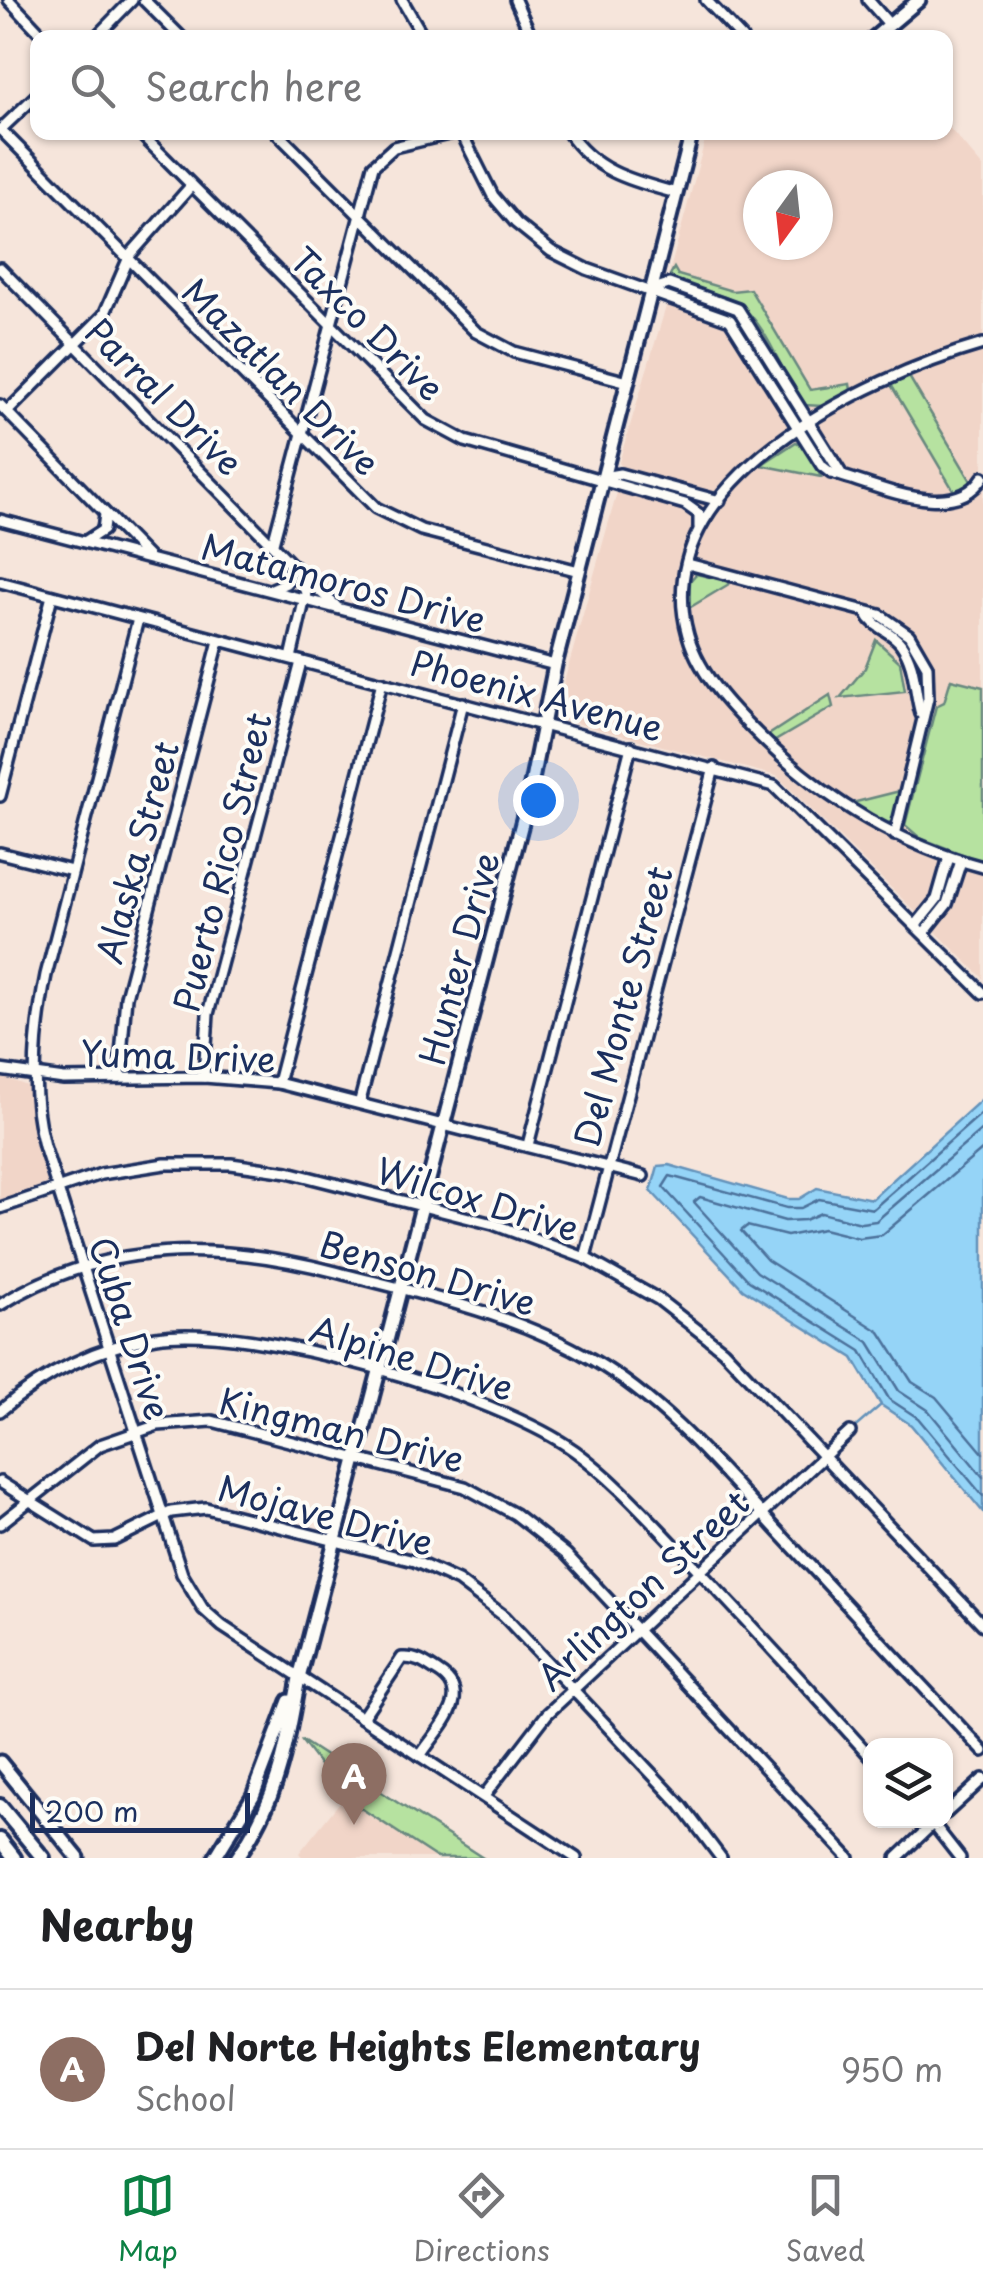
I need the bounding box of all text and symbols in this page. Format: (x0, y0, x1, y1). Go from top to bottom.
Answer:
search box (30, 30, 953, 140)
text: Search here (145, 57, 362, 114)
icon: search (65, 58, 120, 113)
north arrow (743, 170, 833, 260)
street label: Taxco Drive (279, 234, 457, 412)
street label: Mazatlan Drive (171, 265, 393, 487)
street label: Parral Drive (74, 305, 256, 487)
street label: Matamoros Drive (196, 519, 492, 645)
street label: Phoenix Avenue (405, 635, 669, 753)
street label: Puerto Rico Street (158, 707, 284, 1017)
street label: Alaska Street (81, 735, 191, 969)
your location (513, 775, 564, 826)
street label: Hunter Drive (404, 846, 512, 1070)
street label: Del Monte Street (559, 860, 685, 1152)
street label: Yuma Drive (80, 1025, 276, 1085)
street label: Wilcox Drive (370, 1142, 586, 1254)
street label: Benson Drive (314, 1216, 542, 1328)
street label: Cuba Drive (77, 1230, 185, 1426)
street label: Alpine Drive (304, 1301, 520, 1413)
street label: Kingman Drive (214, 1373, 470, 1485)
street label: Mojave Drive (213, 1460, 439, 1568)
street label: Arlington Street (524, 1476, 760, 1702)
map controls (863, 1738, 953, 1828)
button: layers (863, 1738, 953, 1828)
pin: A (322, 1742, 386, 1825)
scale bar (30, 1788, 250, 1832)
text: 200 m (45, 1789, 138, 1832)
text: Nearby (40, 1892, 194, 1955)
text: Del Norte Heights Elementary (135, 2017, 701, 2074)
text: A (60, 2045, 85, 2093)
text: 950 m (841, 2045, 943, 2093)
text: School (135, 2074, 236, 2122)
tab: Map (118, 2168, 178, 2271)
tab: Directions (414, 2168, 550, 2271)
tab: Saved (786, 2168, 865, 2271)

